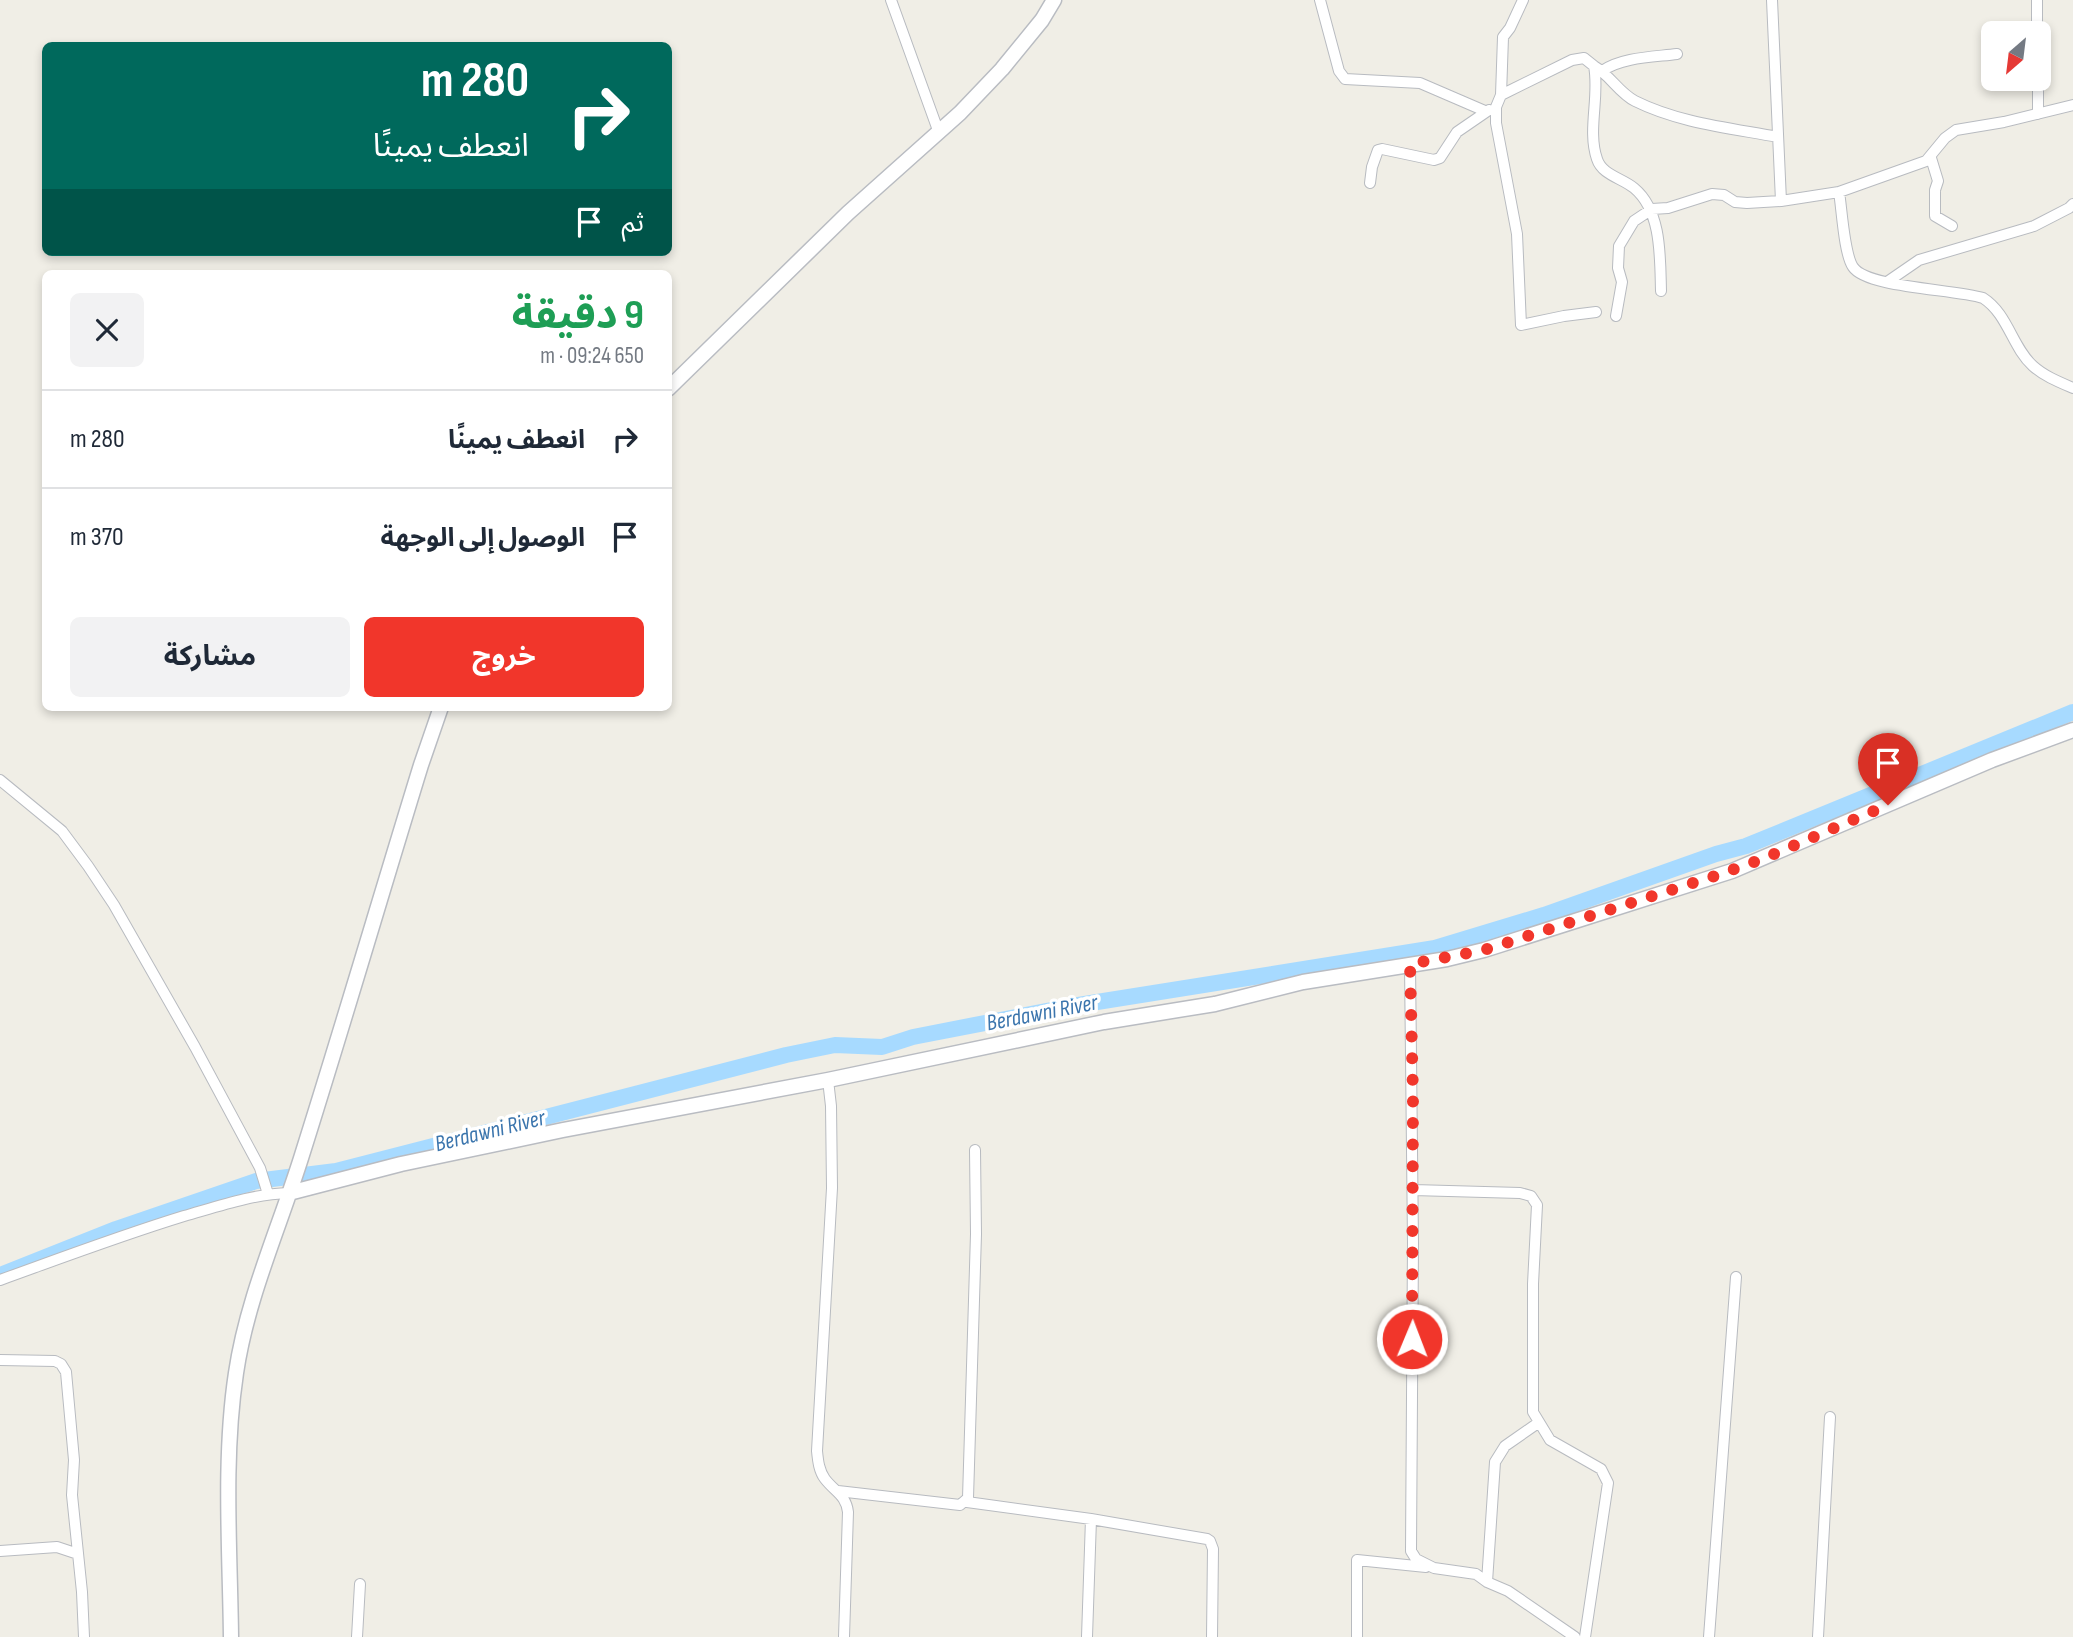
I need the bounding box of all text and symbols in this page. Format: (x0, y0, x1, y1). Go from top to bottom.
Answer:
north arrow (1981, 21, 2051, 91)
map controls (1981, 21, 2051, 91)
text: 280 m (421, 52, 529, 111)
icon: right (553, 70, 644, 161)
text: انعطف يمينًا (373, 127, 529, 166)
icon: arrive (570, 203, 608, 241)
text: ثم (622, 208, 644, 239)
text: 9 دقيقة (512, 290, 644, 341)
button: close (70, 293, 144, 367)
text: 650 m · 09:24 (540, 342, 644, 370)
icon: right (606, 420, 644, 458)
text: 280 m (70, 424, 125, 455)
text: انعطف يمينًا (448, 425, 585, 456)
icon: arrive (606, 518, 644, 556)
text: 370 m (70, 522, 124, 553)
text: الوصول إلى الوجهة (381, 523, 585, 554)
button: مشاركة (70, 617, 350, 697)
button: خروج (364, 617, 644, 697)
pin (1858, 733, 1918, 805)
icon: arrive (1869, 744, 1907, 782)
water label: Berdawni River (984, 988, 1101, 1037)
water label: Berdawni River (432, 1103, 549, 1158)
position arrow (1375, 1302, 1449, 1376)

